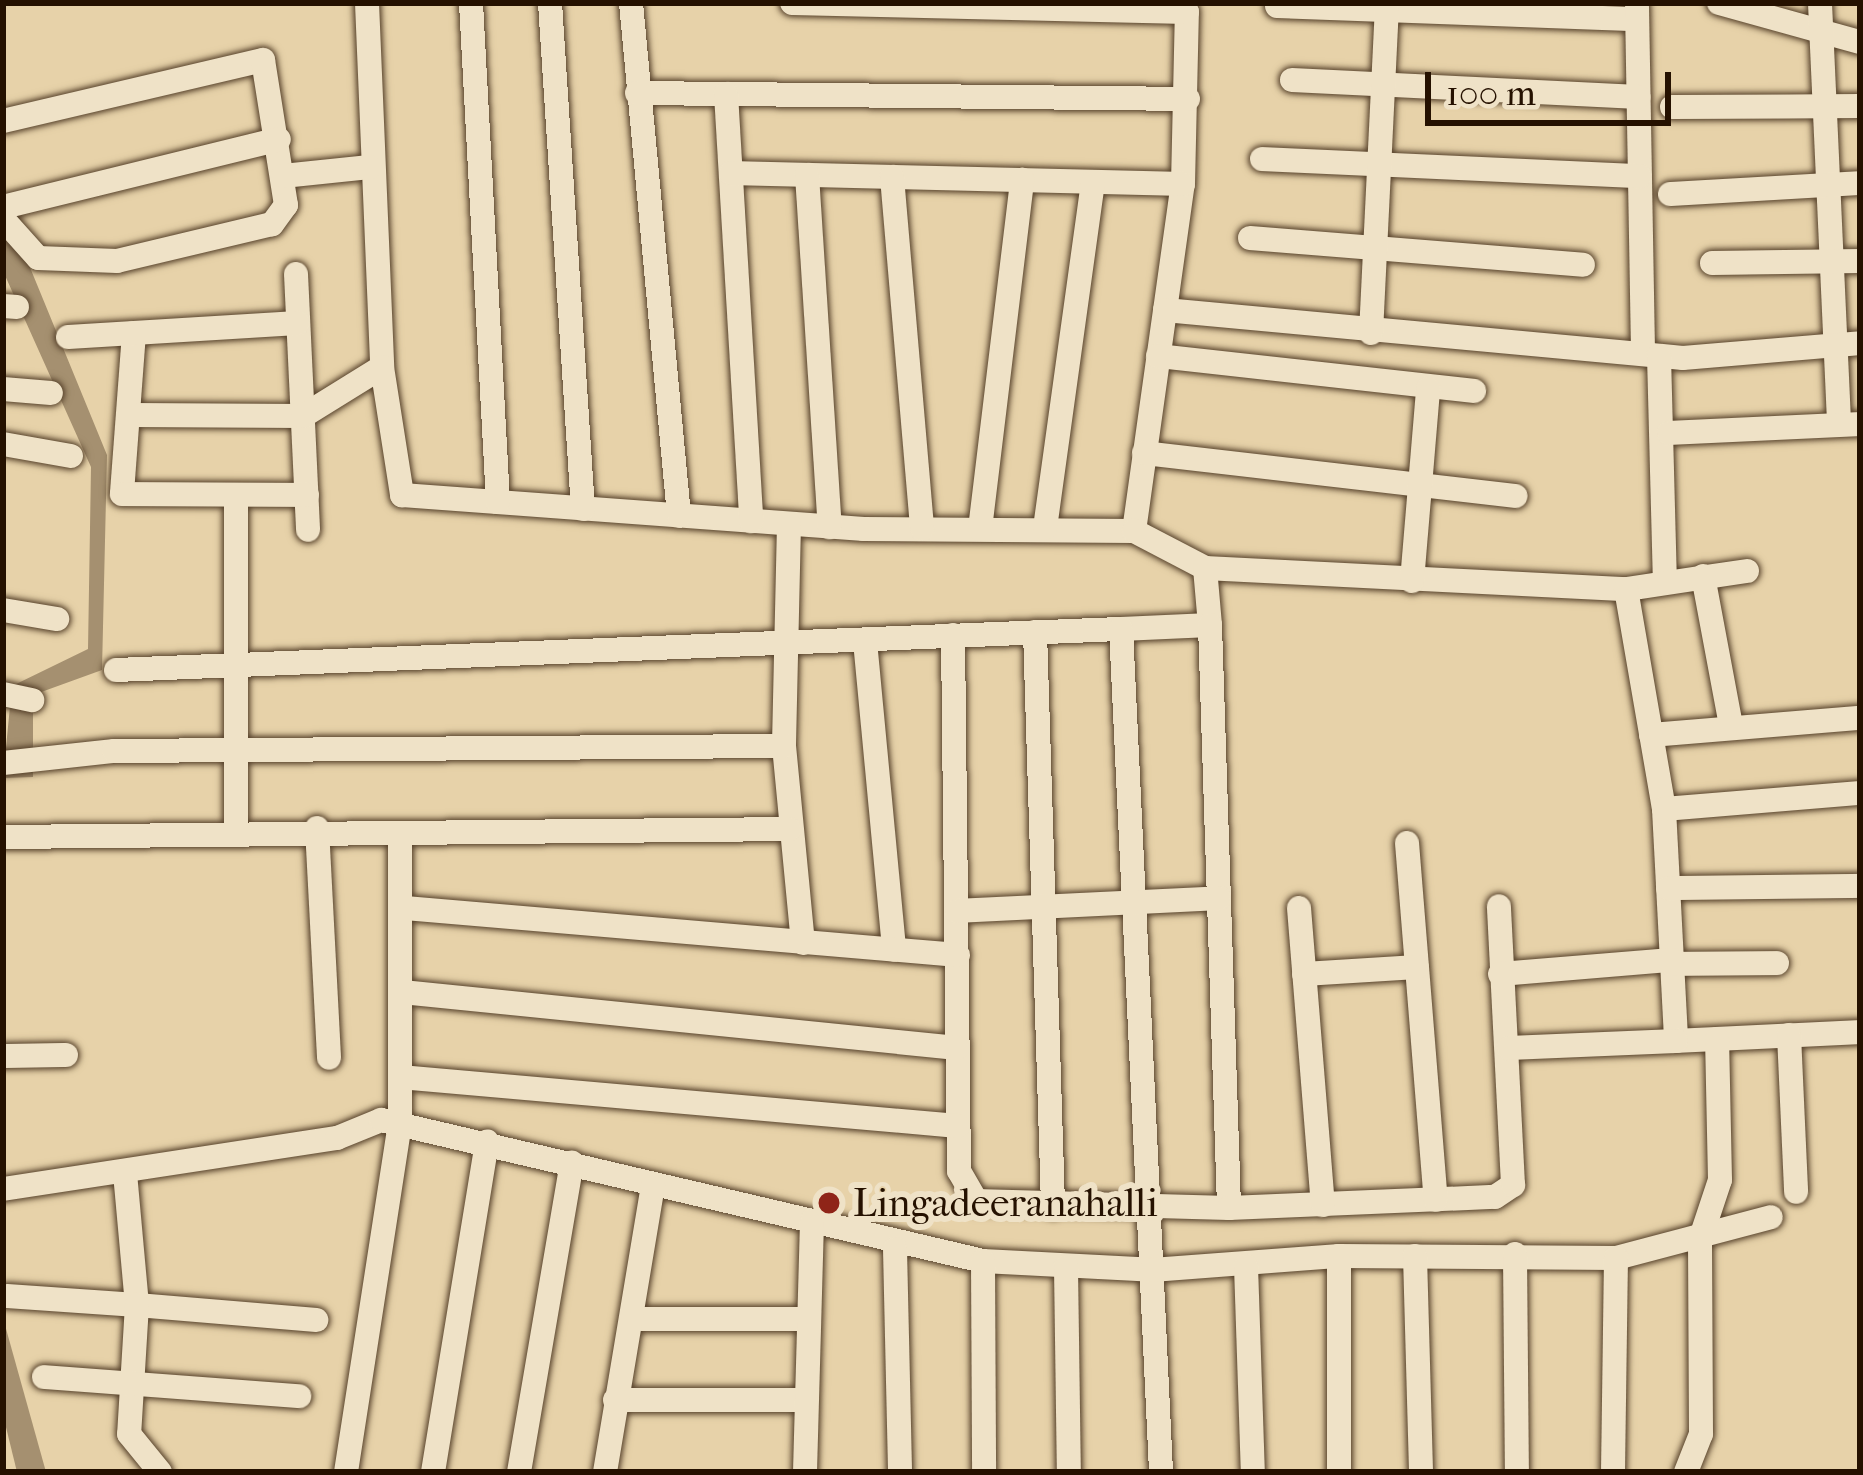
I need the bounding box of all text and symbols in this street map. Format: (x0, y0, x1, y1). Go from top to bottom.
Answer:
scale bar (1431, 48, 1677, 122)
text: 100 m (1446, 72, 1536, 114)
place label: Lingadeeranahalli (853, 1180, 1158, 1226)
marker: Lingadeeranahalli (816, 1190, 842, 1216)

